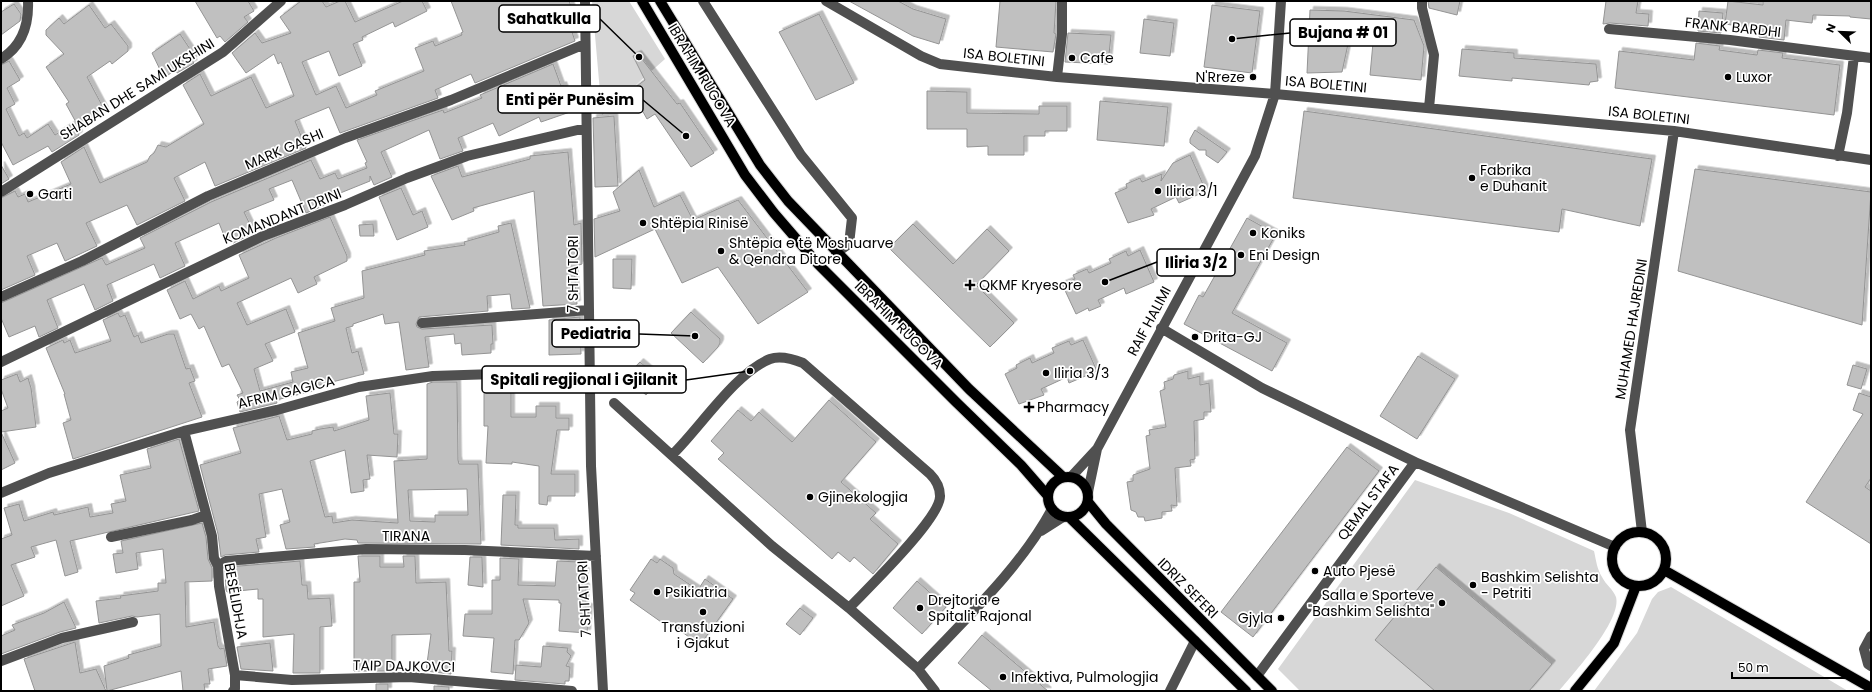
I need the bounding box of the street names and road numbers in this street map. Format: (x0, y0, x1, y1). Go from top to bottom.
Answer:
street label: FRANK BARDHI (1684, 12, 1782, 42)
street label: IBRAHIM RUGOVA (663, 19, 741, 131)
street label: SHABAN DHE SAMI UKSHINI (56, 33, 218, 145)
street label: ISA BOLETINI (962, 43, 1046, 71)
street label: ISA BOLETINI (1284, 70, 1368, 98)
street label: ISA BOLETINI (1607, 101, 1691, 129)
street label: MARK GASHI (242, 123, 326, 175)
street label: KOMANDANT DRINI (220, 183, 344, 249)
street label: 7 SHTATORI (563, 236, 583, 312)
street label: MUHAMED HAJREDINI (1610, 257, 1652, 401)
street label: IBRAHIM RUGOVA (850, 276, 948, 374)
street label: RAIF HALIMI (1122, 283, 1176, 359)
street label: AFRIM GAGICA (235, 370, 337, 414)
street label: QEMAL STAFA (1333, 460, 1403, 544)
street label: TIRANA (382, 526, 430, 546)
street label: IDRIZ SEFERI (1153, 553, 1223, 623)
street label: 7 SHTATORI (572, 560, 596, 638)
street label: BESËLIDHJA (219, 561, 253, 641)
street label: TAIP DAJKOVCI (353, 655, 455, 677)

